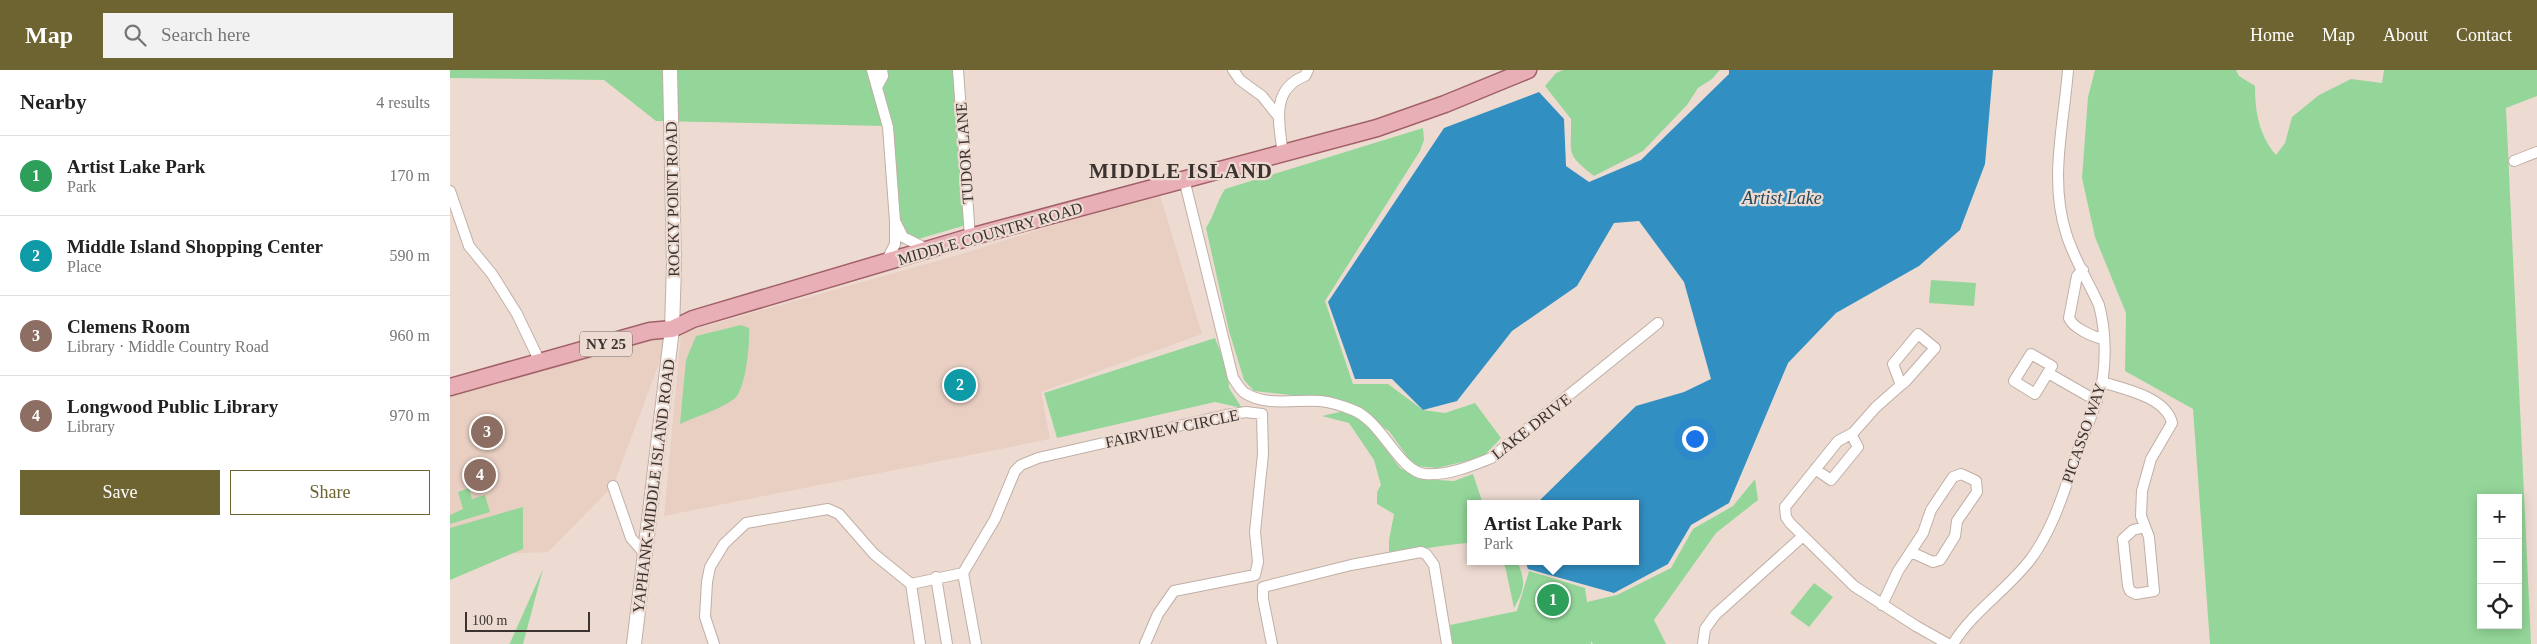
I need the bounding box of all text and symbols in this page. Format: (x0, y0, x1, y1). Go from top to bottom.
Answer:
search box (103, 13, 453, 58)
icon: search (121, 21, 149, 49)
text: Map (25, 22, 73, 48)
text: Search here (161, 24, 250, 45)
text: Home (2250, 25, 2294, 45)
text: Map (2322, 25, 2355, 45)
text: About (2383, 25, 2428, 45)
text: Contact (2456, 25, 2512, 45)
text: Nearby (20, 90, 87, 114)
text: 4 results (376, 94, 430, 111)
street label: TUDOR LANE (952, 102, 977, 204)
street label: ROCKY POINT ROAD (663, 121, 682, 277)
text: Artist Lake Park (67, 156, 205, 177)
district label: MIDDLE ISLAND (1089, 159, 1273, 183)
text: 1 (32, 167, 40, 184)
text: 170 m (390, 167, 430, 184)
text: Park (67, 178, 96, 195)
water label: Artist Lake (1741, 188, 1822, 208)
street label: MIDDLE COUNTRY ROAD (896, 199, 1084, 268)
text: Middle Island Shopping Center (67, 236, 323, 257)
text: 2 (32, 247, 40, 264)
text: 590 m (390, 247, 430, 264)
text: Place (67, 258, 102, 275)
text: Clemens Room (67, 316, 190, 337)
text: 3 (32, 327, 40, 344)
text: 960 m (390, 327, 430, 344)
road number: NY 25 (580, 332, 632, 356)
text: Library · Middle Country Road (67, 338, 269, 355)
street label: YAPHANK-MIDDLE ISLAND ROAD (629, 358, 678, 614)
pin: 2 (944, 366, 976, 404)
street label: PICASSO WAY (2058, 381, 2109, 485)
street label: LAKE DRIVE (1488, 390, 1574, 463)
text: Longwood Public Library (67, 396, 278, 417)
street label: FAIRVIEW CIRCLE (1104, 406, 1241, 451)
text: 4 (32, 407, 40, 424)
text: 970 m (390, 407, 430, 424)
pin: 3 (471, 413, 503, 451)
text: Library (67, 418, 115, 435)
your location (1682, 426, 1708, 452)
pin: 4 (464, 456, 496, 494)
button: Save (20, 470, 220, 515)
button: Share (230, 470, 430, 515)
map controls (2477, 494, 2522, 629)
button: + (2477, 494, 2522, 539)
popup (1467, 500, 1639, 565)
text: Artist Lake Park (1484, 513, 1622, 534)
text: Park (1484, 535, 1513, 552)
button: − (2477, 539, 2522, 584)
pin: 1 (1537, 581, 1569, 619)
button: locate (2477, 584, 2522, 629)
scale bar (465, 609, 590, 632)
text: 100 m (472, 613, 507, 628)

